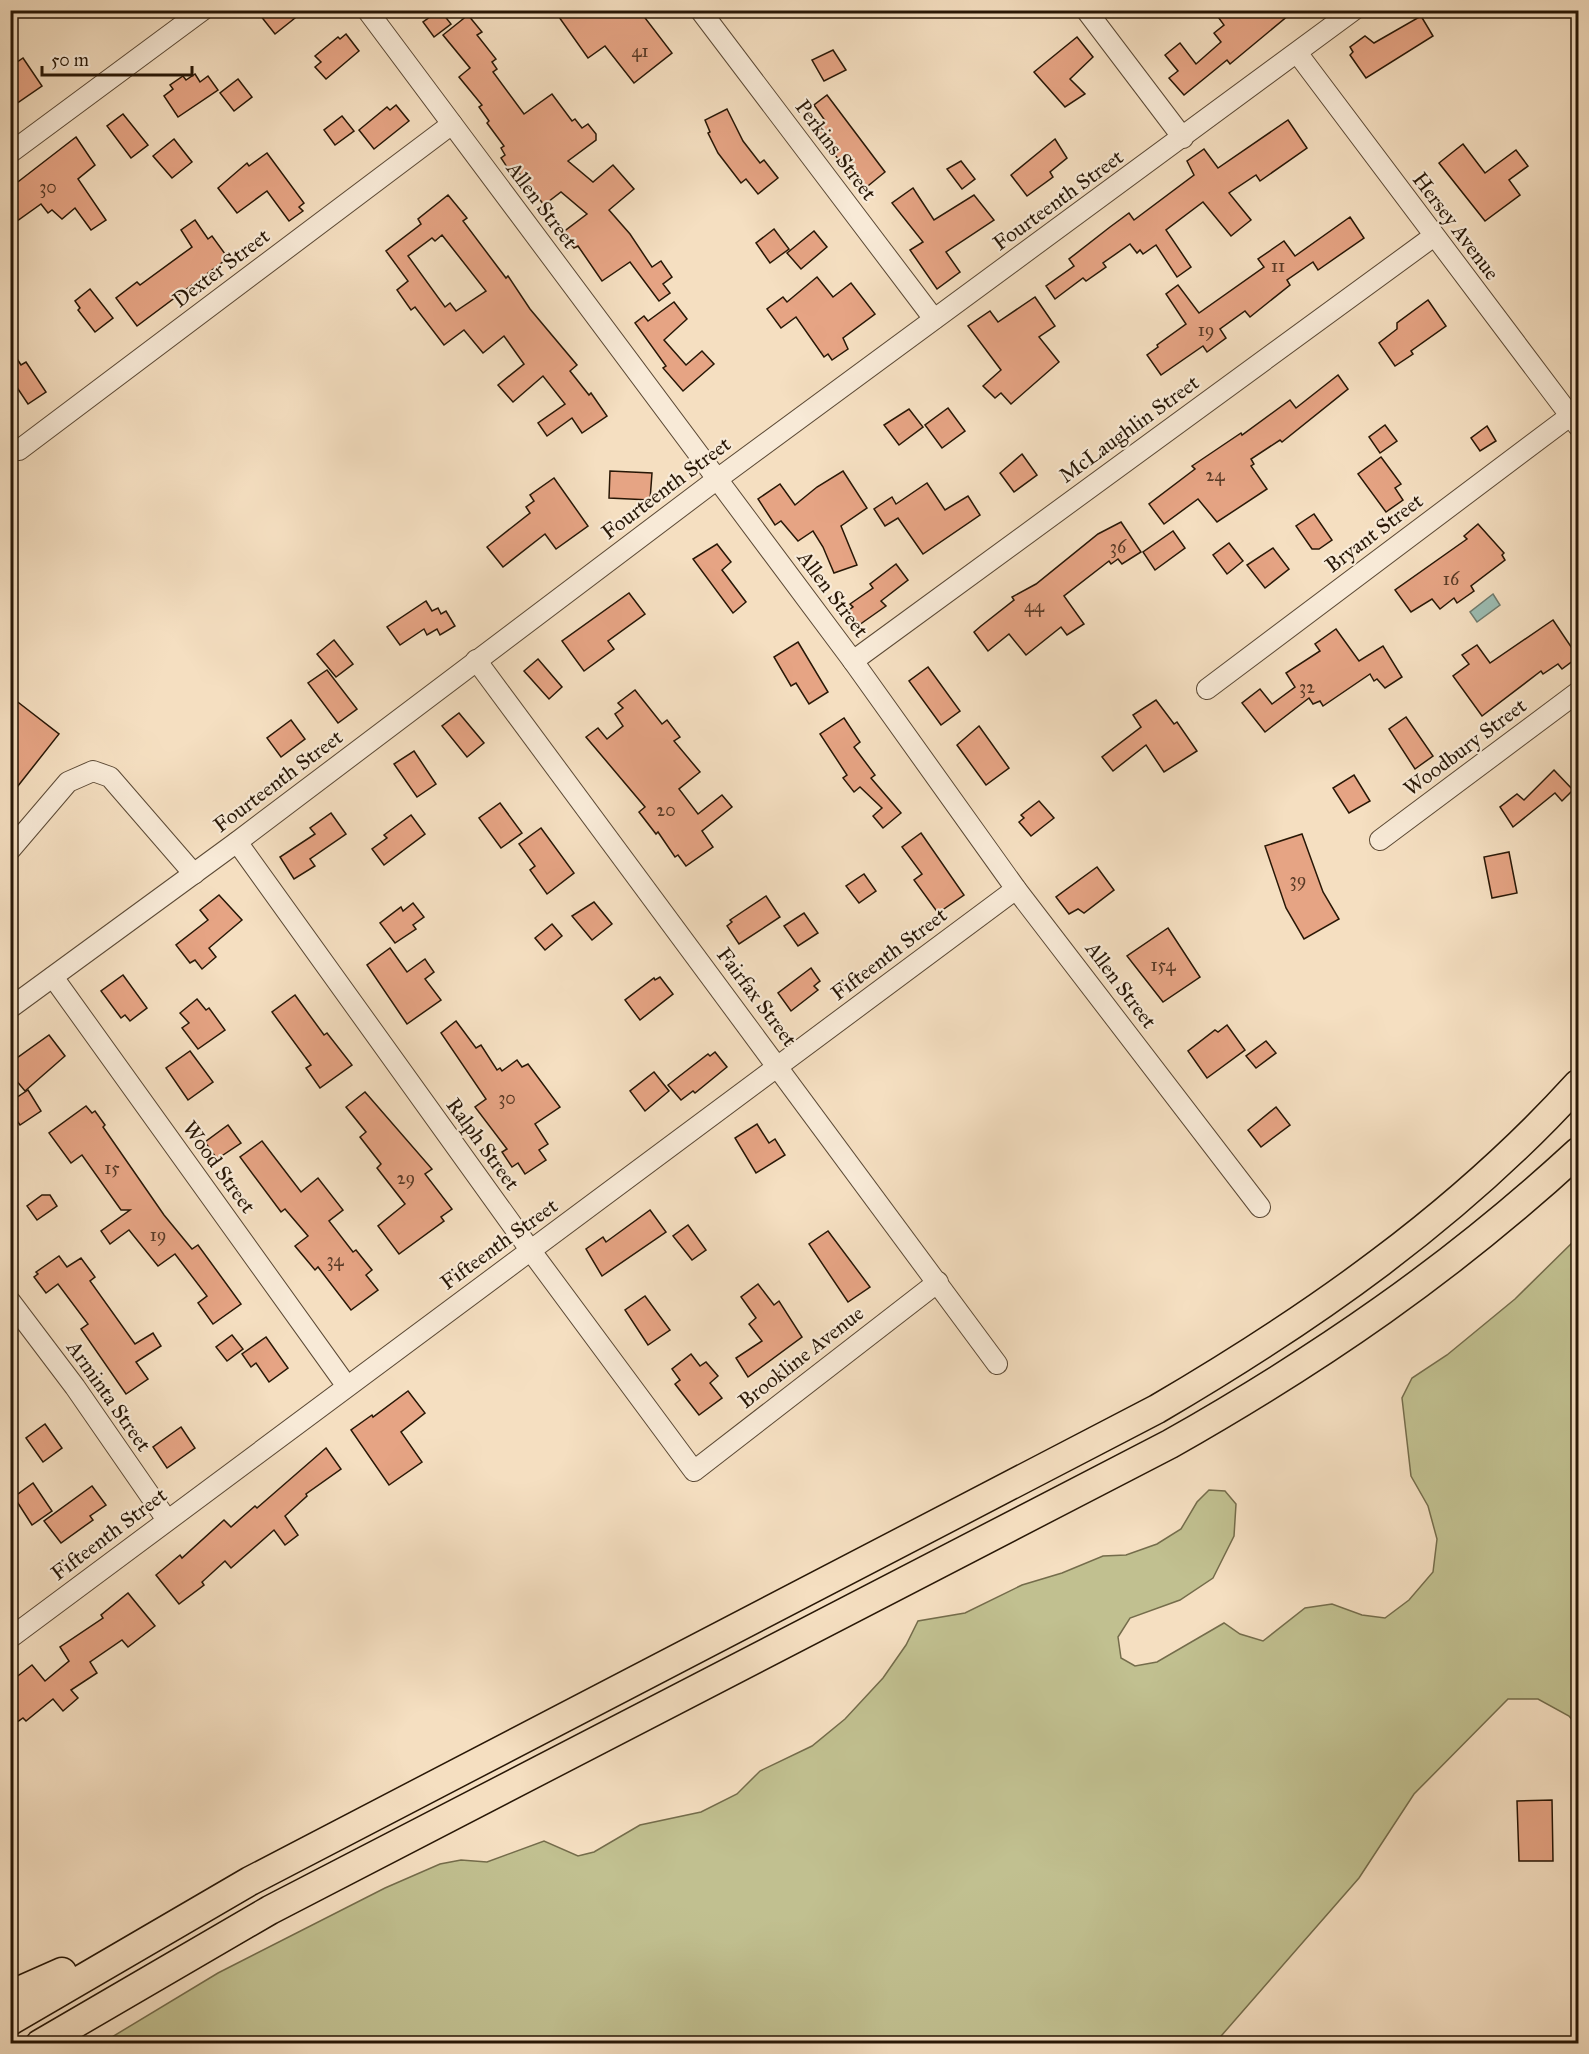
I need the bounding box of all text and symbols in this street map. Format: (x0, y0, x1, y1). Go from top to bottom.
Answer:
scale bar (42, 39, 192, 77)
house number: 41 (631, 40, 649, 62)
text: 50 m (51, 49, 89, 71)
street label: Perkins Street (790, 95, 883, 206)
street label: Fourteenth Street (988, 144, 1129, 256)
street label: Allen Street (500, 156, 583, 254)
street label: Hersey Avenue (1407, 167, 1505, 285)
house number: 30 (39, 176, 57, 198)
street label: Dexter Street (167, 223, 275, 313)
house number: 11 (1271, 255, 1285, 277)
house number: 19 (1198, 319, 1214, 341)
street label: McLaughlin Street (1054, 369, 1205, 489)
street label: Fourteenth Street (596, 431, 736, 545)
house number: 24 (1206, 464, 1225, 486)
street label: Bryant Street (1320, 487, 1428, 578)
house number: 36 (1110, 536, 1127, 558)
street label: Allen Street (791, 545, 874, 643)
house number: 16 (1443, 568, 1460, 590)
house number: 44 (1024, 595, 1045, 617)
house number: 32 (1299, 676, 1315, 698)
street label: Woodbury Street (1399, 692, 1532, 802)
street label: Fourteenth Street (208, 724, 348, 838)
house number: 20 (656, 799, 676, 821)
house number: 39 (1290, 869, 1306, 891)
street label: Fifteenth Street (826, 902, 953, 1006)
street label: Allen Street (1079, 936, 1162, 1034)
street label: Fairfax Street (711, 942, 803, 1052)
house number: 154 (1151, 954, 1176, 976)
house number: 30 (498, 1087, 516, 1109)
street label: Ralph Street (441, 1093, 526, 1196)
street label: Wood Street (177, 1116, 262, 1219)
house number: 15 (104, 1157, 120, 1179)
house number: 29 (397, 1167, 415, 1189)
street label: Fifteenth Street (435, 1192, 563, 1295)
house number: 19 (150, 1224, 166, 1246)
house number: 34 (326, 1249, 345, 1271)
street label: Brookline Avenue (733, 1300, 869, 1414)
street label: Arminta Street (61, 1335, 157, 1457)
street label: Fifteenth Street (46, 1482, 173, 1586)

